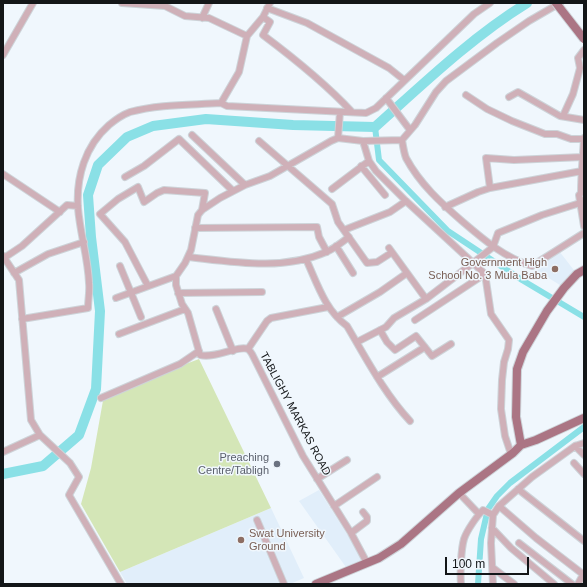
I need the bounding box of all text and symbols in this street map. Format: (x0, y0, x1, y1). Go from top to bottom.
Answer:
place label: Government High School No. 3 Mula Baba (428, 256, 547, 282)
marker: Government High School No. 3 Mula Baba (550, 264, 560, 274)
street label: TABLIGHY MARKAS ROAD (257, 350, 333, 478)
place label: Preaching Centre/Tabligh (198, 451, 269, 477)
marker: Preaching Centre/Tabligh (272, 459, 282, 469)
place label: Swat University Ground (249, 527, 325, 553)
marker: Swat University Ground (236, 535, 246, 545)
scale bar (447, 549, 531, 575)
text: 100 m (452, 557, 485, 571)

